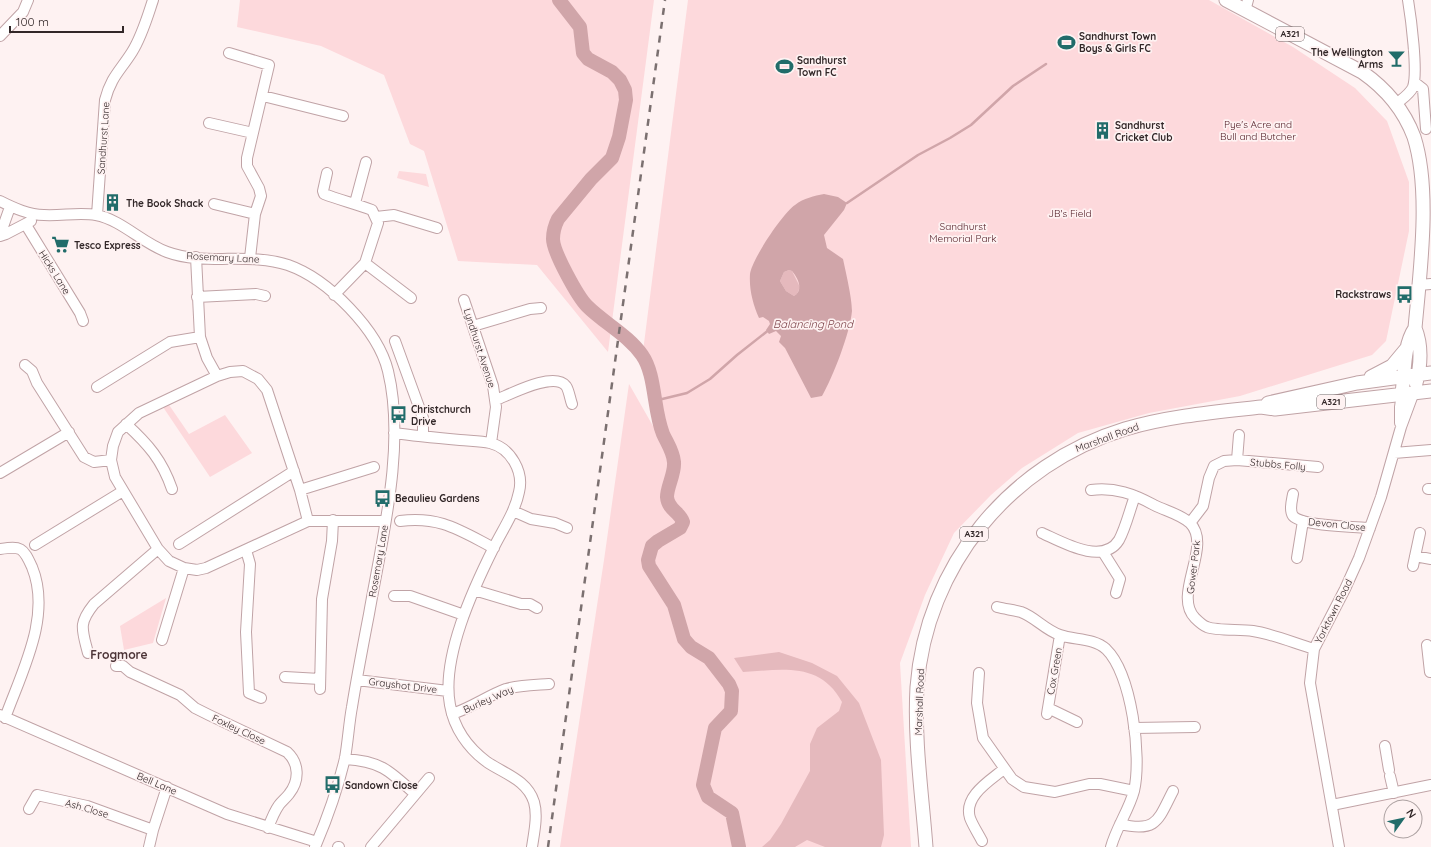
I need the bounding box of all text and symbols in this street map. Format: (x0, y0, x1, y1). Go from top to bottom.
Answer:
scale bar (10, 8, 123, 34)
text: 100 m (16, 14, 49, 29)
road number: A321 (1276, 27, 1304, 41)
place label: Sandhurst Town Boys & Girls FC (1079, 30, 1156, 55)
sports icon: Sandhurst Town Boys & Girls FC (1056, 32, 1076, 52)
place label: The Wellington Arms (1311, 46, 1383, 71)
bar icon: The Wellington Arms (1386, 48, 1406, 68)
place label: Sandhurst Town FC (797, 54, 846, 79)
sports icon: Sandhurst Town FC (774, 56, 794, 76)
street label: Sandhurst Lane (94, 101, 113, 175)
park label: Pye's Acre and Bull and Butcher (1220, 118, 1296, 143)
place label: Sandhurst Cricket Club (1115, 119, 1173, 144)
building icon: Sandhurst Cricket Club (1092, 121, 1112, 141)
building icon: The Book Shack (103, 193, 123, 213)
place label: The Book Shack (126, 197, 204, 210)
park label: JB's Field (1048, 207, 1092, 220)
park label: Sandhurst Memorial Park (929, 220, 997, 245)
supermarket icon: Tesco Express (51, 235, 71, 255)
place label: Tesco Express (74, 239, 141, 252)
street label: Hicks Lane (36, 248, 74, 297)
street label: Rosemary Lane (186, 249, 260, 266)
bus stop icon: Rackstraws (1394, 284, 1414, 304)
place label: Rackstraws (1335, 288, 1391, 301)
street label: Lyndhurst Avenue (461, 307, 499, 390)
water label: Balancing Pond (773, 317, 854, 331)
road number: A321 (1317, 395, 1345, 409)
place label: Christchurch Drive (411, 403, 471, 428)
bus stop icon: Christchurch Drive (388, 405, 408, 425)
street label: Marshall Road (1074, 420, 1141, 455)
street label: Stubbs Folly (1250, 456, 1306, 473)
bus stop icon: Beaulieu Gardens (372, 488, 392, 508)
place label: Beaulieu Gardens (395, 492, 480, 505)
street label: Devon Close (1308, 515, 1367, 534)
street label: Rosemary Lane (366, 524, 391, 598)
road number: A321 (960, 527, 988, 541)
street label: Gower Park (1184, 540, 1203, 595)
street label: Yorktown Road (1312, 577, 1355, 646)
street label: Cox Green (1044, 646, 1065, 696)
district label: Frogmore (90, 647, 148, 662)
street label: Marshall Road (912, 668, 927, 736)
street label: Grayshot Drive (368, 675, 438, 696)
street label: Burley Way (461, 683, 515, 716)
street label: Foxley Close (210, 711, 268, 748)
street label: Bell Lane (135, 769, 179, 798)
bus stop icon: Sandown Close (322, 775, 342, 795)
place label: Sandown Close (345, 779, 418, 792)
street label: Ash Close (64, 796, 110, 821)
north arrow (1383, 799, 1423, 839)
text: N (1403, 806, 1419, 821)

